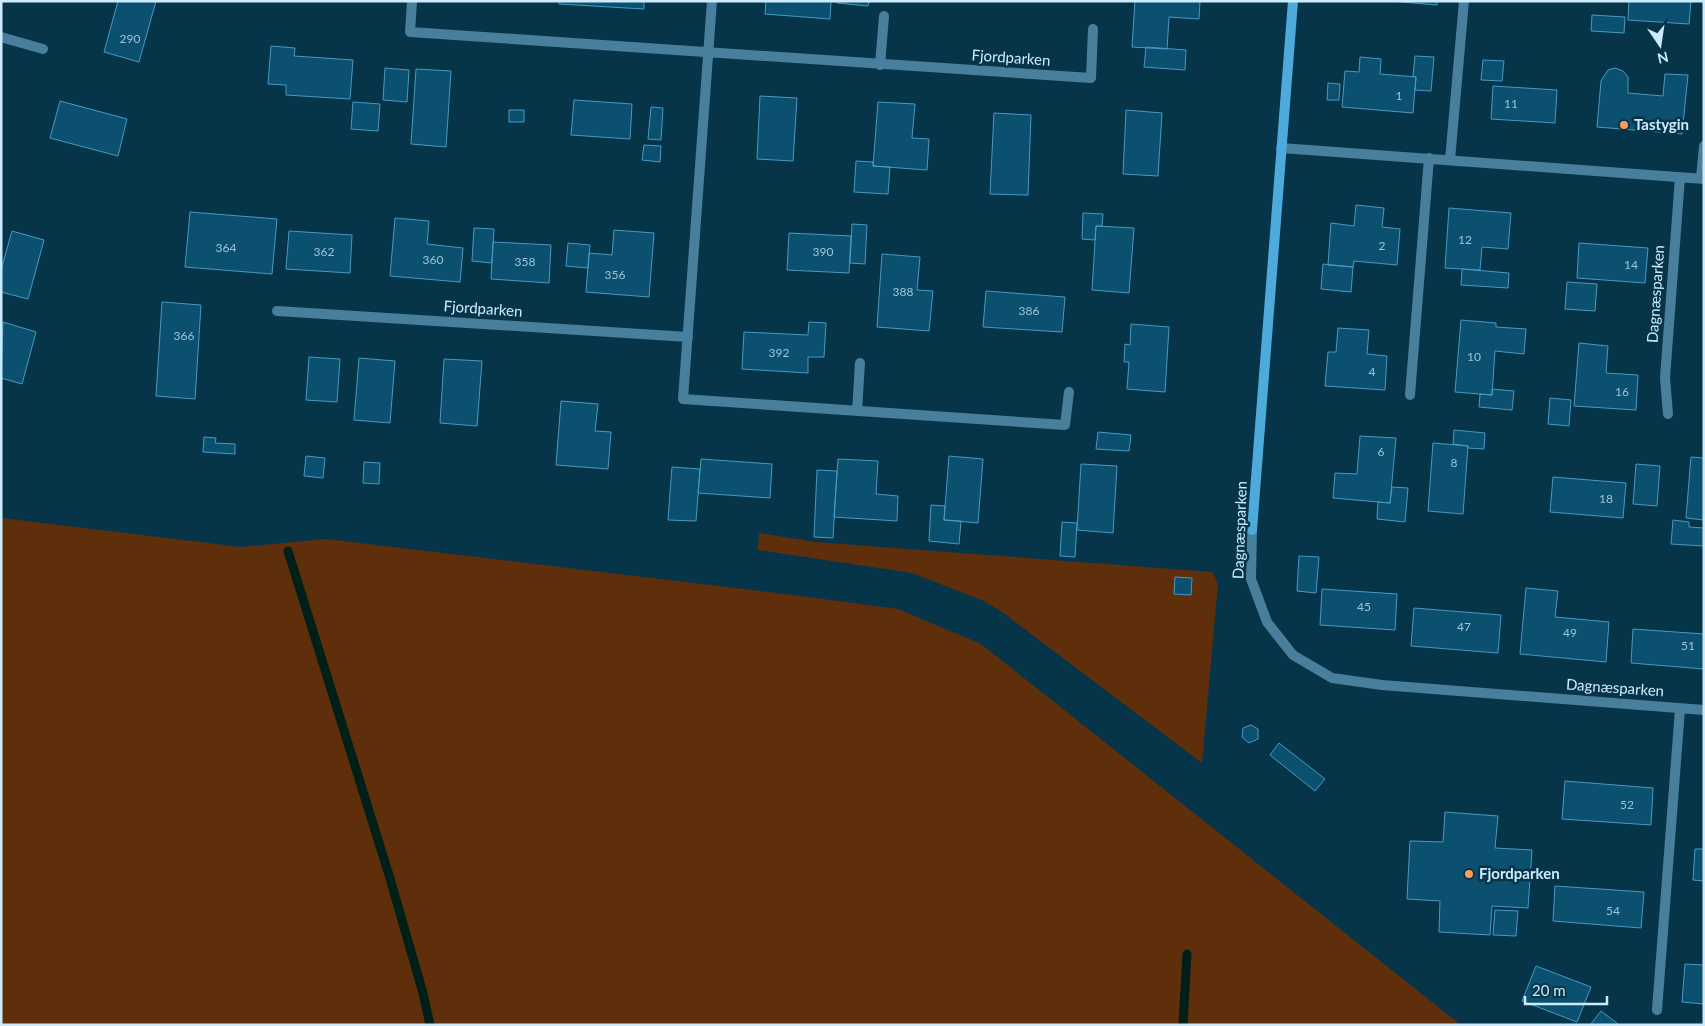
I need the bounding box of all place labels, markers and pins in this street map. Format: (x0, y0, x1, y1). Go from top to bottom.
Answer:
place label: Tastygin (1634, 115, 1689, 133)
marker: Tastygin (1618, 119, 1630, 131)
place label: Fjordparken (1479, 864, 1560, 882)
marker: Fjordparken (1463, 868, 1475, 880)

